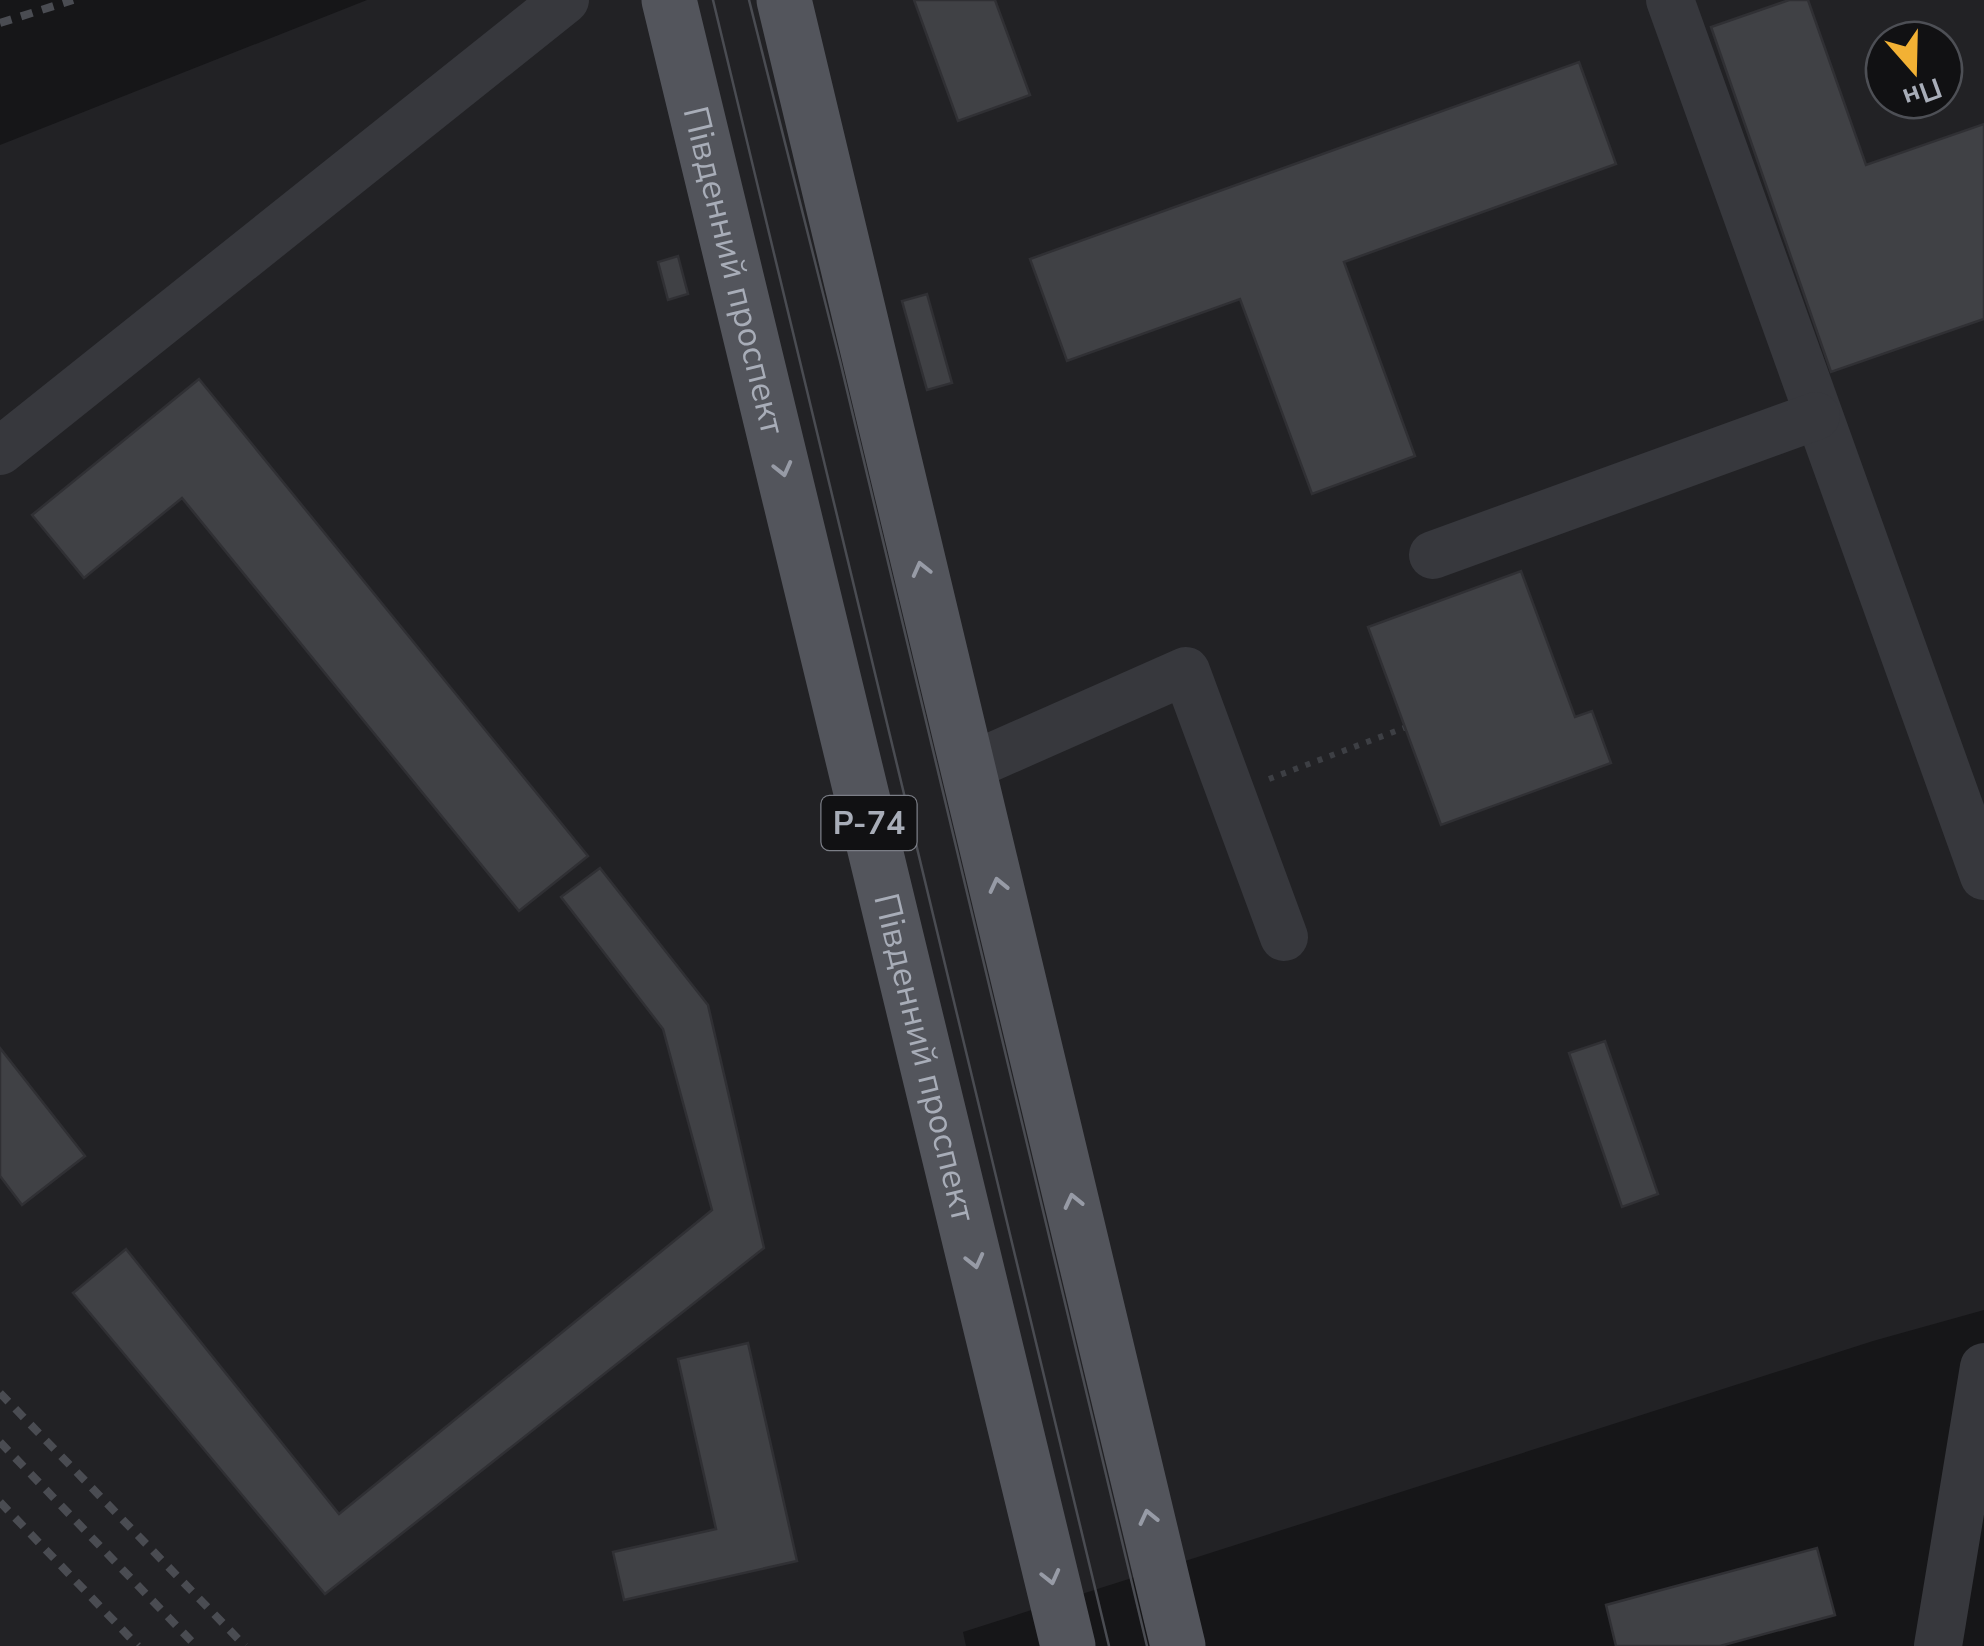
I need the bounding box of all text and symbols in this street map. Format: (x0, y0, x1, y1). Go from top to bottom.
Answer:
north arrow (1864, 20, 1964, 120)
text: Пн (1898, 68, 1947, 117)
street label: Південний проспект (672, 101, 797, 440)
one-way arrow (771, 460, 792, 477)
one-way arrow (912, 561, 933, 578)
road number: Р-74 (822, 796, 916, 850)
one-way arrow (988, 877, 1009, 894)
street label: Південний проспект (862, 889, 987, 1227)
one-way arrow (1064, 1193, 1085, 1210)
one-way arrow (963, 1252, 984, 1269)
one-way arrow (1139, 1509, 1160, 1526)
one-way arrow (1040, 1568, 1061, 1585)

